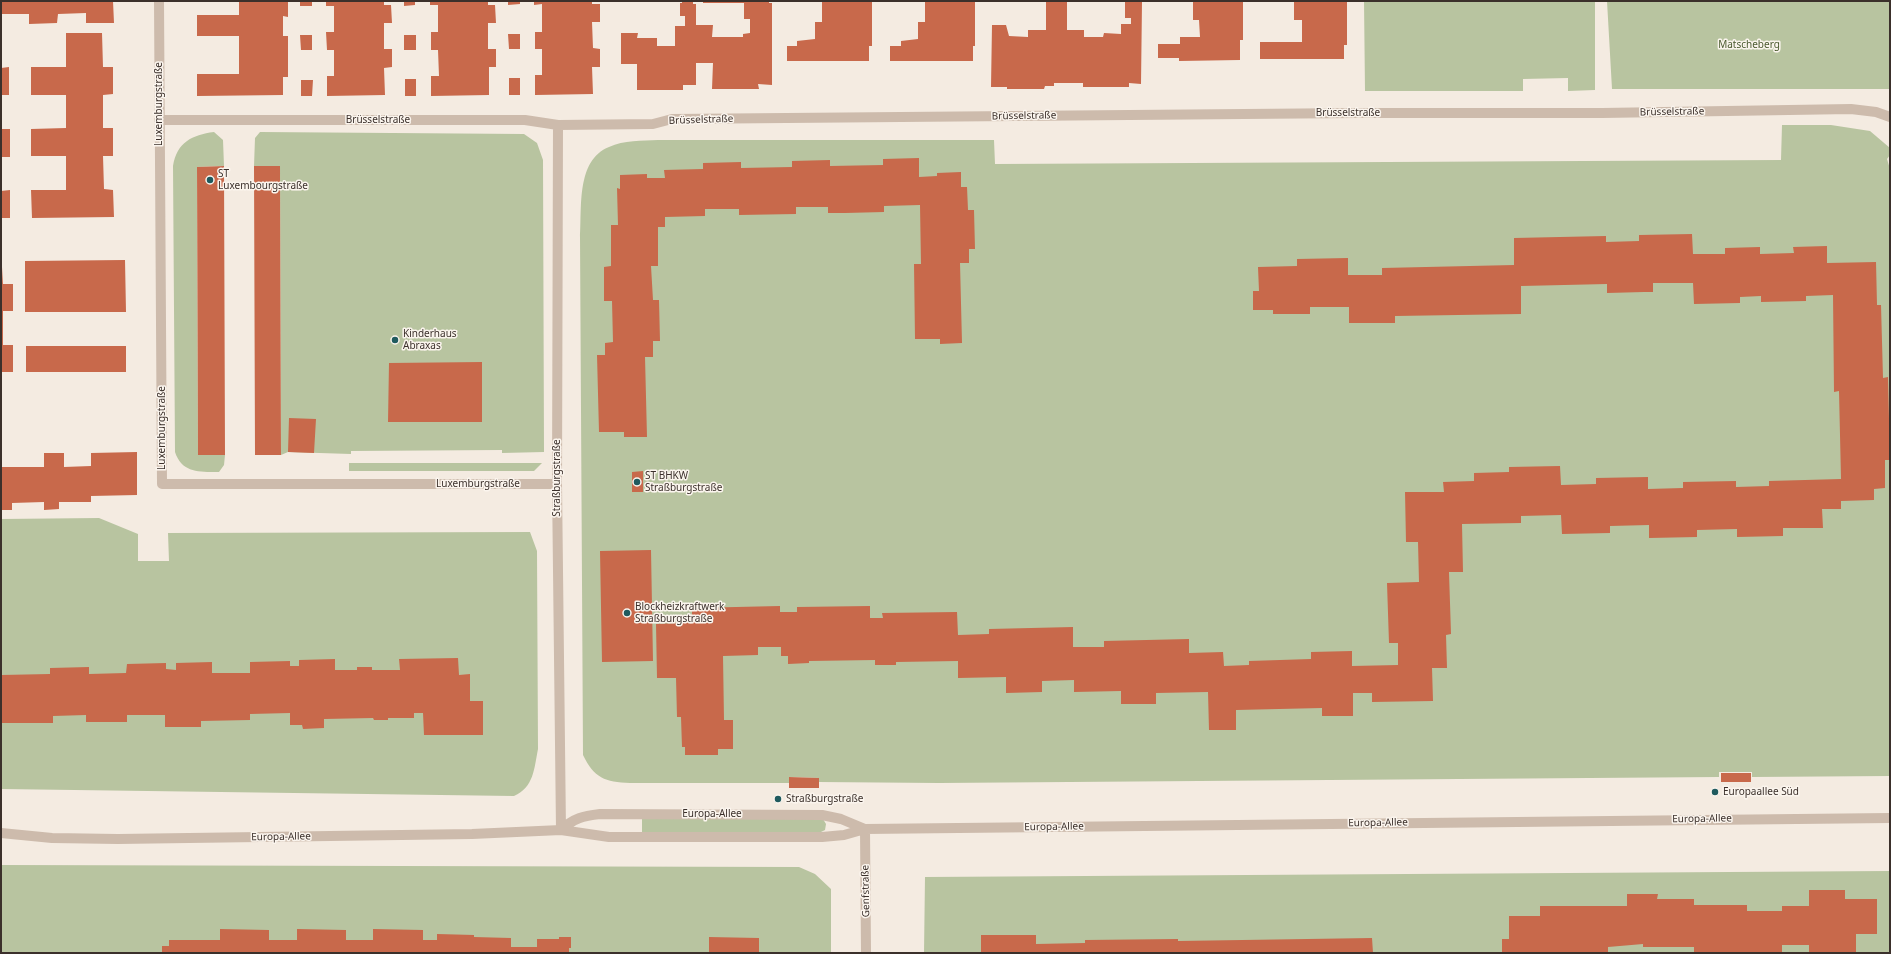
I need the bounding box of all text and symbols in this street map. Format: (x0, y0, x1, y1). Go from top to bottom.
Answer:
park label: Matscheberg (1718, 39, 1780, 51)
street label: Luxemburgstraße (153, 62, 165, 146)
street label: Brüsselstraße (1640, 105, 1704, 119)
street label: Brüsselstraße (1316, 107, 1380, 119)
street label: Brüsselstraße (992, 109, 1056, 123)
street label: Brüsselstraße (669, 113, 733, 127)
street label: Brüsselstraße (346, 114, 410, 126)
place label: ST Luxembourgstraße (218, 168, 308, 192)
marker: ST Luxembourgstraße (205, 175, 215, 185)
place label: Kinderhaus Abraxas (403, 328, 457, 352)
marker: Kinderhaus Abraxas (390, 335, 400, 345)
street label: Luxemburgstraße (156, 386, 168, 470)
street label: Straßburgstraße (551, 439, 563, 517)
place label: ST BHKW Straßburgstraße (645, 470, 722, 494)
marker: ST BHKW Straßburgstraße (632, 477, 642, 487)
street label: Luxemburgstraße (436, 478, 520, 490)
place label: Blockheizkraftwerk Straßburgstraße (635, 601, 724, 624)
marker: Blockheizkraftwerk Straßburgstraße (622, 608, 632, 618)
place label: Europaallee Süd (1723, 786, 1799, 798)
marker: Europaallee Süd (1710, 787, 1720, 797)
place label: Straßburgstraße (786, 793, 863, 805)
marker: Straßburgstraße (773, 794, 783, 804)
street label: Europa-Allee (682, 808, 742, 820)
street label: Europa-Allee (1672, 812, 1732, 826)
street label: Europa-Allee (1348, 816, 1408, 830)
street label: Europa-Allee (1024, 820, 1084, 834)
street label: Europa-Allee (251, 830, 311, 844)
street label: Genfstraße (860, 865, 872, 917)

